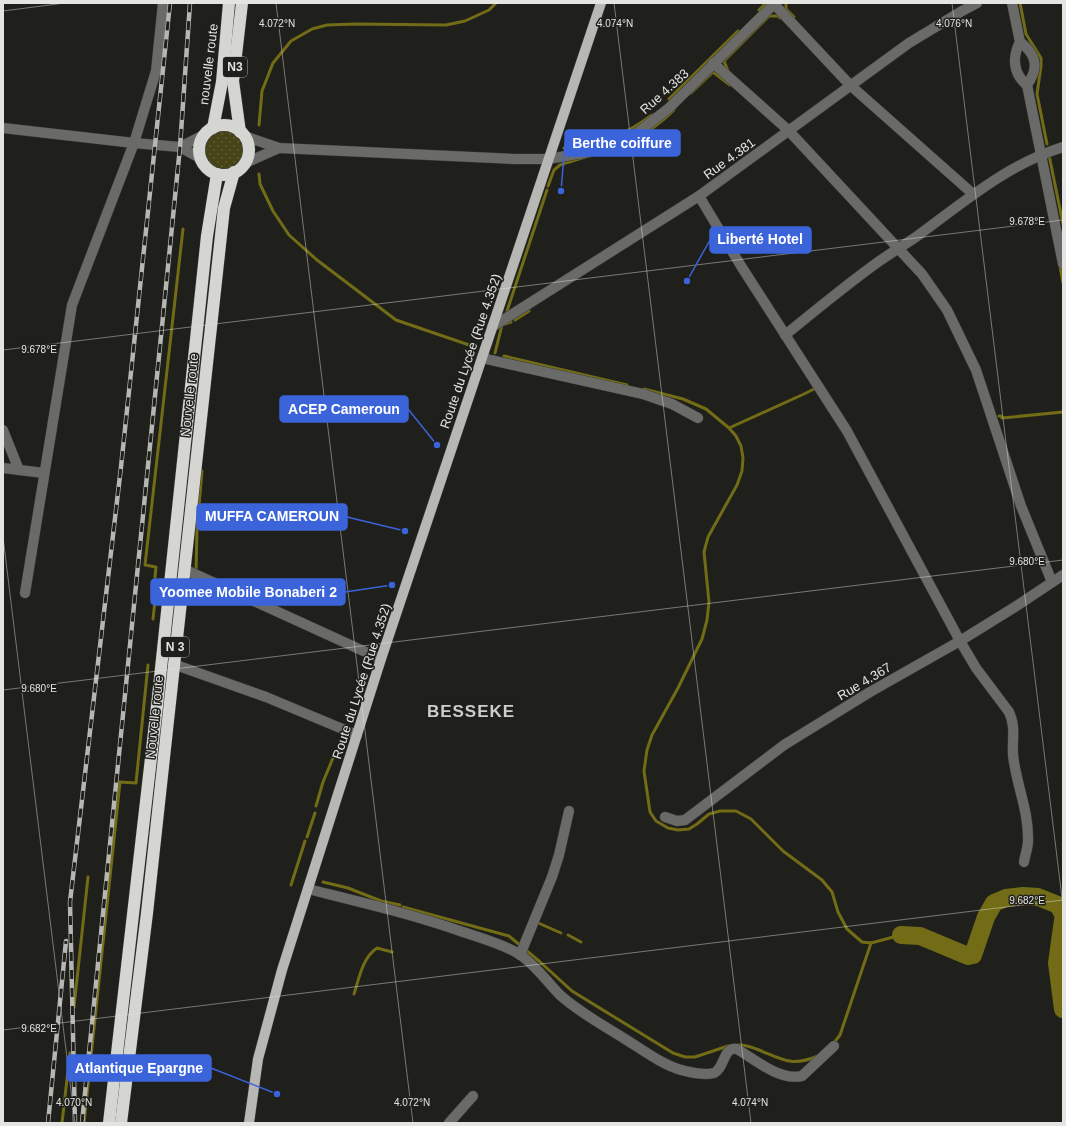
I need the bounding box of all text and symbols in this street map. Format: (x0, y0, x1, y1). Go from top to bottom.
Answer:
text: 4.072°N (259, 18, 295, 29)
text: 4.074°N (597, 18, 633, 29)
text: 4.076°N (936, 18, 972, 29)
street label: nouvelle route (196, 23, 221, 106)
road number: N3 (223, 57, 247, 77)
street label: Rue 4.383 (637, 66, 692, 117)
callout: Berthe coiffure (565, 130, 680, 156)
text: Berthe coiffure (572, 135, 672, 151)
street label: Rue 4.381 (701, 135, 758, 182)
text: 9.678°E (1009, 216, 1045, 227)
callout: Liberté Hotel (710, 227, 811, 253)
text: Liberté Hotel (717, 231, 803, 247)
street label: Route du Lycée (Rue 4.352) (437, 272, 504, 431)
text: 9.678°E (21, 344, 57, 355)
street label: Nouvelle route (178, 353, 201, 438)
callout: ACEP Cameroun (280, 396, 408, 422)
text: ACEP Cameroun (288, 401, 400, 417)
callout: MUFFA CAMEROUN (197, 504, 347, 530)
text: MUFFA CAMEROUN (205, 508, 339, 524)
text: 9.680°E (1009, 556, 1045, 567)
callout: Yoomee Mobile Bonaberi 2 (151, 579, 345, 605)
text: Yoomee Mobile Bonaberi 2 (159, 584, 337, 600)
street label: Route du Lycée (Rue 4.352) (329, 601, 394, 761)
road number: N 3 (161, 637, 189, 657)
street label: Rue 4.367 (835, 660, 894, 703)
street label: Nouvelle route (143, 675, 166, 760)
text: 9.680°E (21, 683, 57, 694)
district label: BESSEKE (427, 702, 515, 721)
text: 9.682°E (1009, 895, 1045, 906)
text: 9.682°E (21, 1023, 57, 1034)
callout: Atlantique Epargne (67, 1055, 211, 1081)
text: Atlantique Epargne (75, 1060, 203, 1076)
text: 4.070°N (56, 1097, 92, 1108)
text: 4.072°N (394, 1097, 430, 1108)
text: 4.074°N (732, 1097, 768, 1108)

